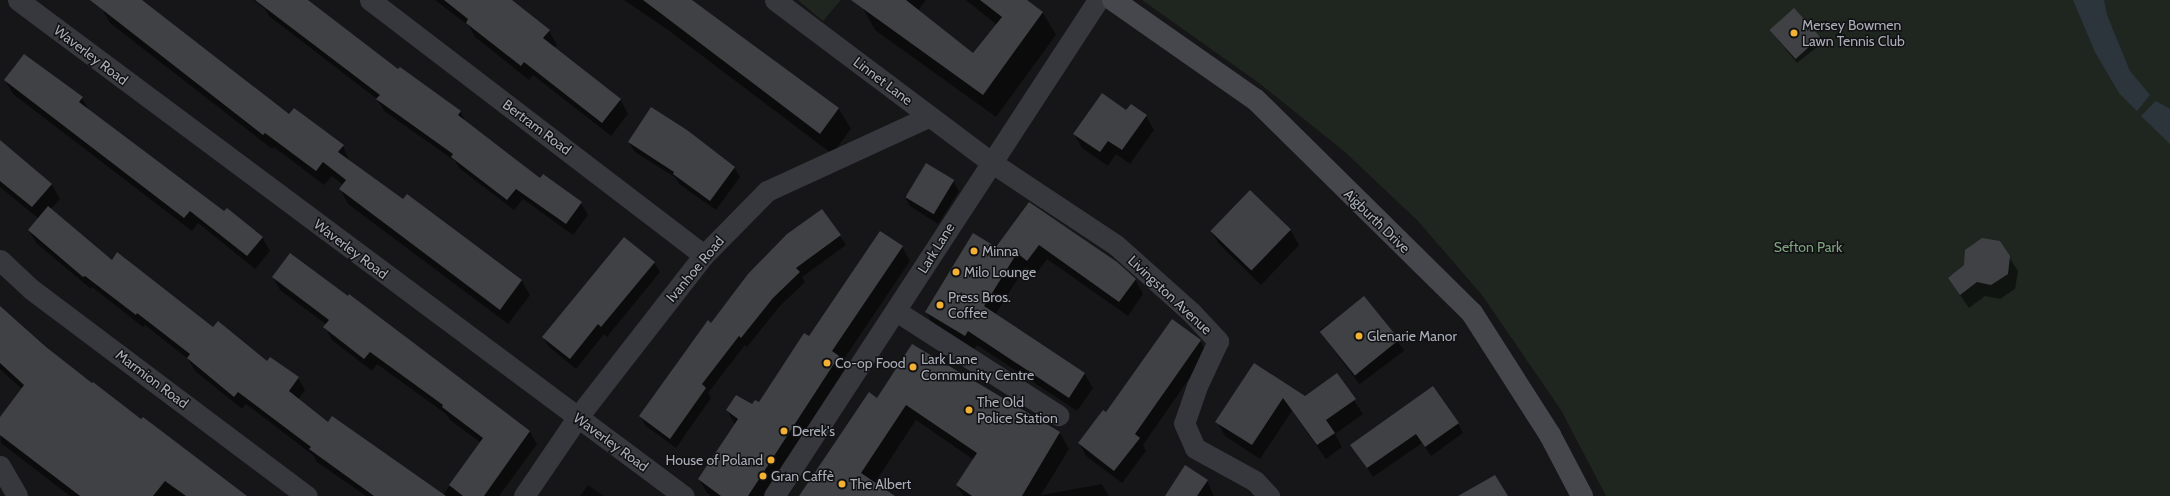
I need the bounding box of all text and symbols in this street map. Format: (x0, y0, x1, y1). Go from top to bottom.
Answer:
place label: Mersey Bowmen Lawn Tennis Club (1802, 17, 1905, 50)
street label: Waverley Road (51, 22, 131, 88)
marker: Mersey Bowmen Lawn Tennis Club (1789, 28, 1799, 38)
street label: Linnet Lane (850, 53, 916, 109)
street label: Bertram Road (499, 96, 575, 158)
street label: Aigburth Drive (1341, 185, 1413, 257)
street label: Waverley Road (311, 216, 391, 282)
street label: Lark Lane (914, 220, 958, 276)
street label: Ivanhoe Road (663, 233, 727, 305)
park label: Sefton Park (1774, 239, 1842, 255)
place label: Minna (982, 243, 1019, 259)
marker: Minna (969, 246, 979, 256)
street label: Livingston Avenue (1125, 252, 1215, 338)
place label: Milo Lounge (964, 264, 1036, 280)
marker: Milo Lounge (951, 267, 961, 277)
place label: Press Bros. Coffee (948, 289, 1011, 322)
marker: Press Bros. Coffee (935, 300, 945, 310)
place label: Glenarie Manor (1367, 328, 1457, 344)
marker: Glenarie Manor (1354, 331, 1364, 341)
street label: Marmion Road (112, 346, 192, 412)
place label: Lark Lane Community Centre (921, 351, 1034, 384)
place label: Co-op Food (835, 355, 906, 371)
marker: Co-op Food (822, 358, 832, 368)
marker: Lark Lane Community Centre (908, 362, 918, 372)
place label: The Old Police Station (977, 394, 1058, 426)
marker: The Old Police Station (964, 405, 974, 415)
street label: Waverley Road (570, 409, 652, 475)
place label: Derek's (792, 423, 835, 439)
marker: Derek's (779, 426, 789, 436)
place label: House of Poland (666, 452, 763, 468)
marker: House of Poland (766, 455, 776, 465)
place label: Gran Caffè (771, 468, 834, 484)
marker: Gran Caffè (758, 471, 768, 481)
place label: The Albert (850, 476, 911, 492)
marker: The Albert (837, 479, 847, 489)

